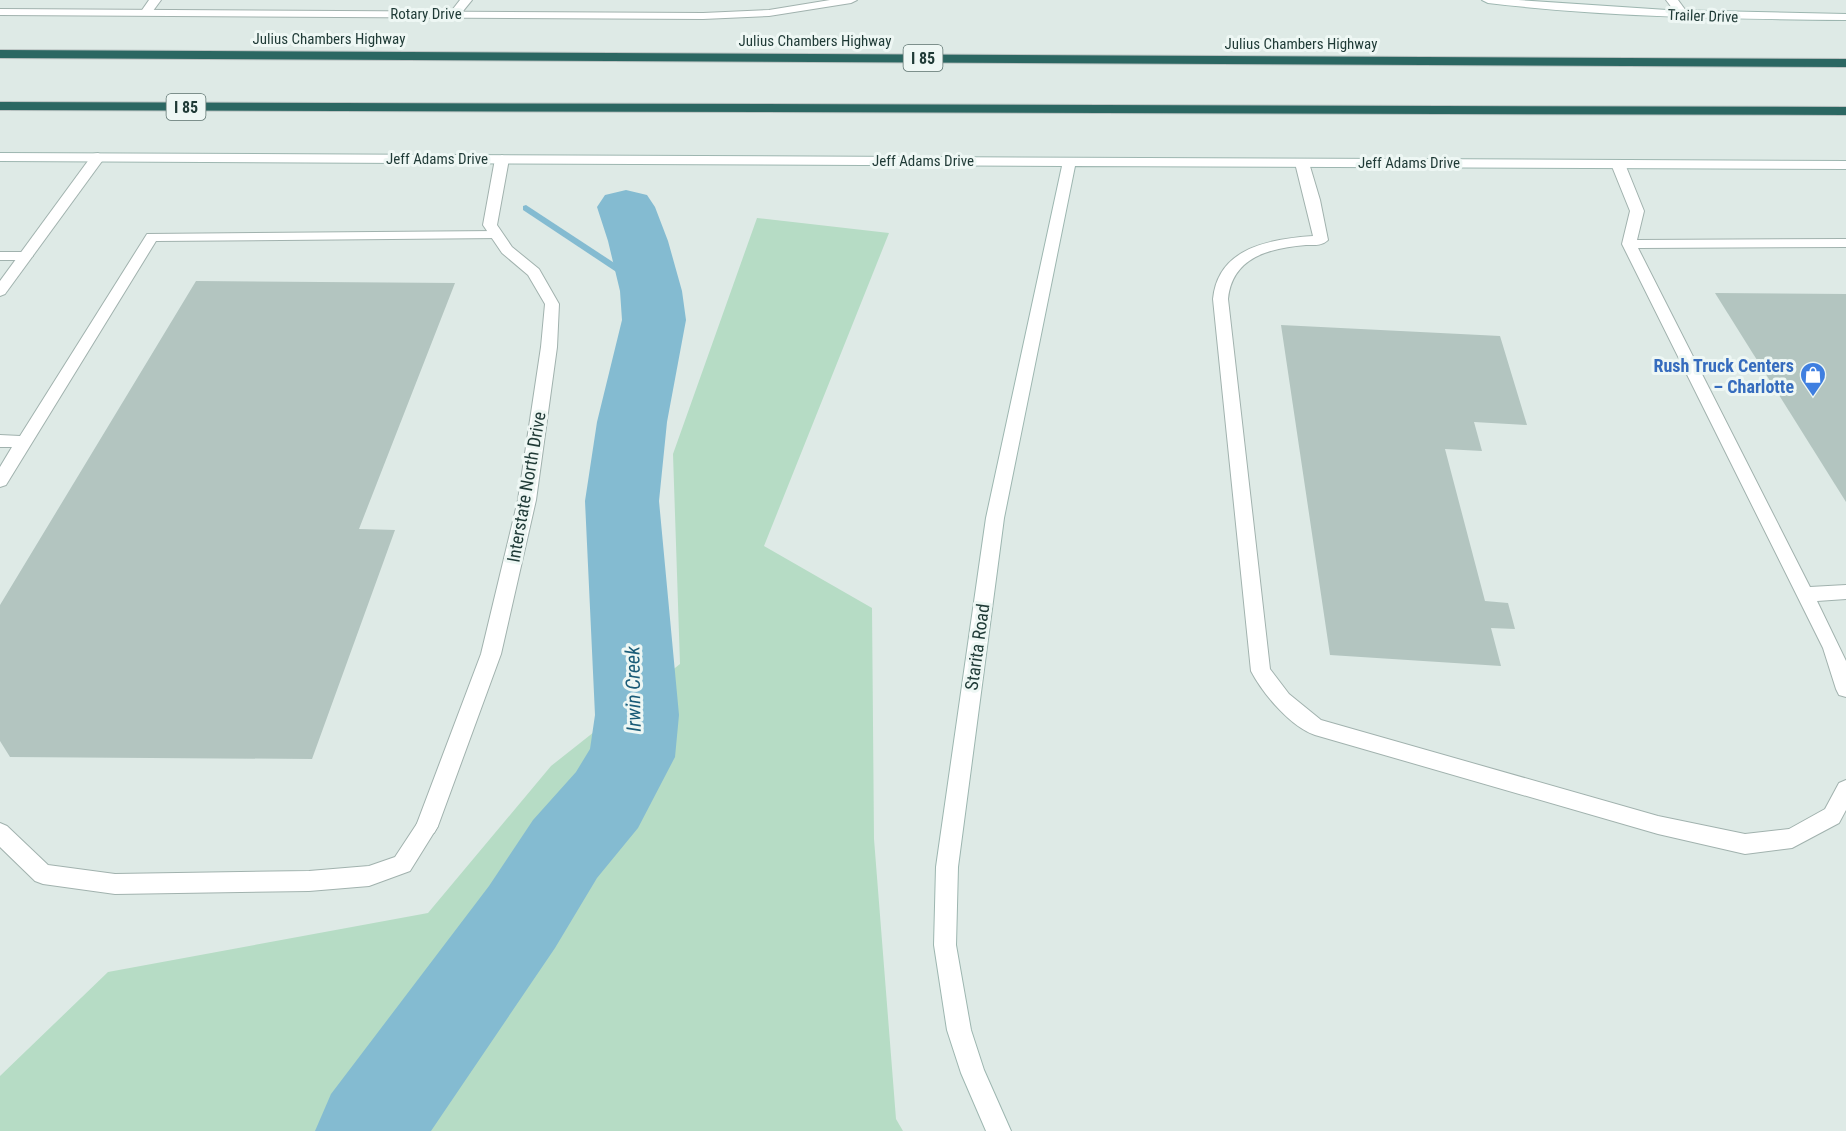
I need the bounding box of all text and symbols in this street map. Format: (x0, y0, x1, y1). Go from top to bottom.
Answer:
street label: Rotary Drive (390, 5, 462, 23)
street label: Trailer Drive (1667, 6, 1739, 26)
street label: Julius Chambers Highway (253, 30, 405, 48)
street label: Julius Chambers Highway (739, 32, 891, 50)
street label: Julius Chambers Highway (1225, 35, 1377, 53)
road number: I 85 (904, 45, 942, 71)
road number: I 85 (166, 94, 206, 120)
street label: Jeff Adams Drive (386, 150, 488, 168)
street label: Jeff Adams Drive (872, 152, 974, 170)
street label: Jeff Adams Drive (1358, 154, 1460, 172)
place label: Rush Truck Centers – Charlotte (1654, 355, 1794, 397)
shop icon: Rush Truck Centers – Charlotte (1798, 360, 1828, 398)
street label: Interstate North Drive (502, 410, 550, 564)
street label: Starita Road (961, 602, 993, 692)
water label: Irwin Creek (620, 645, 646, 732)

